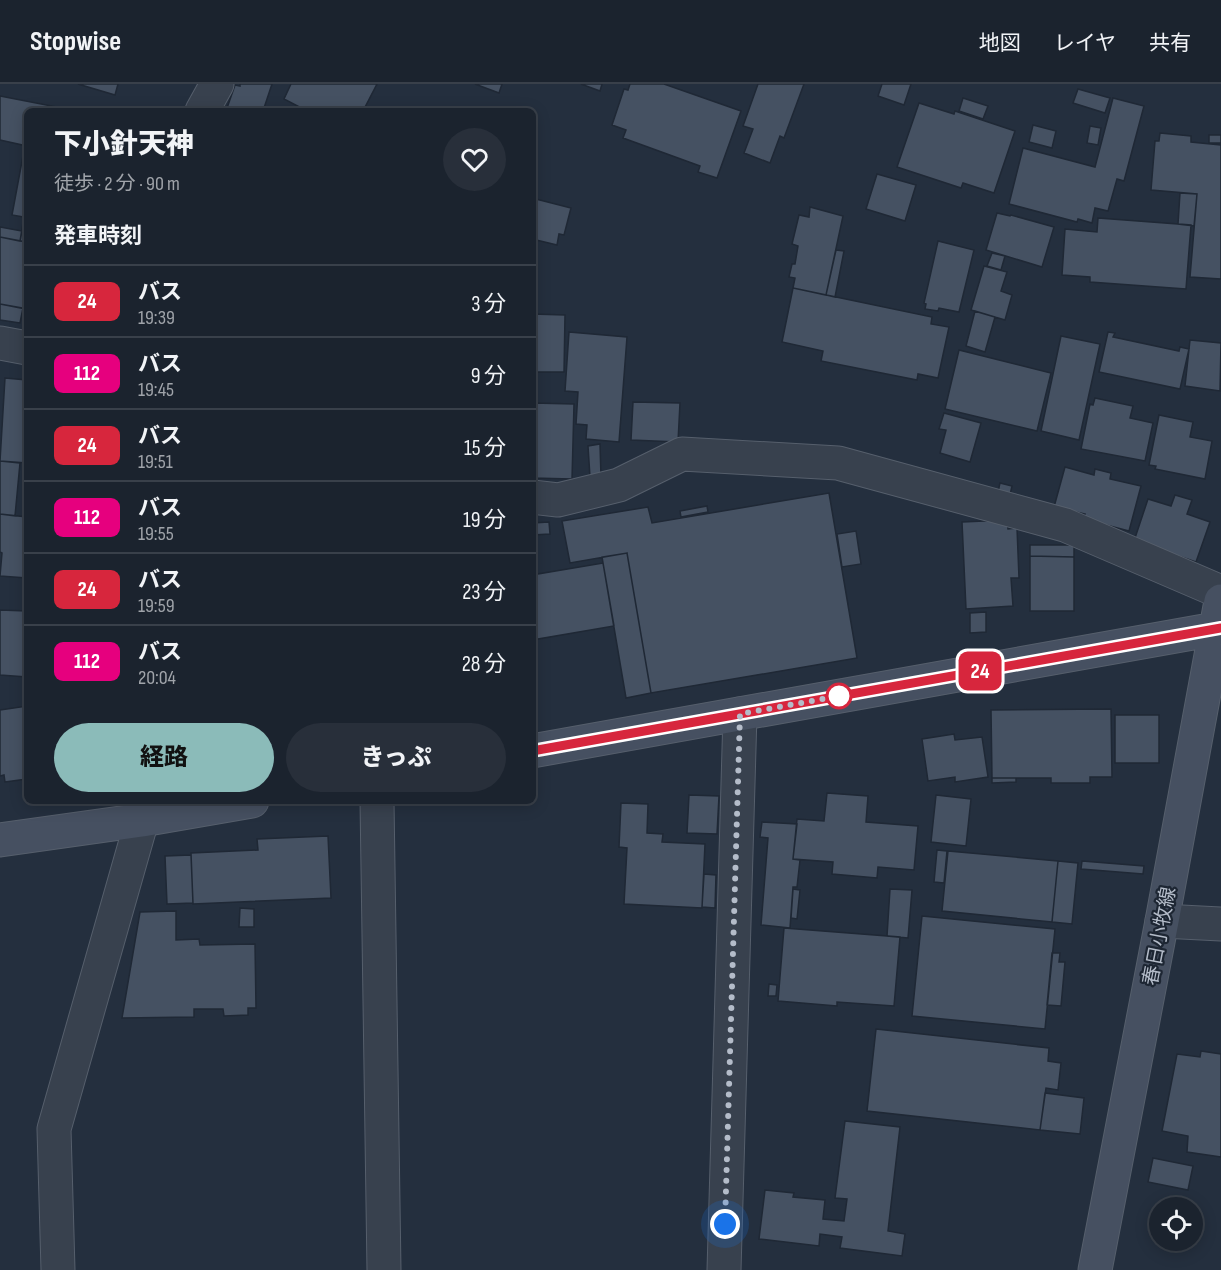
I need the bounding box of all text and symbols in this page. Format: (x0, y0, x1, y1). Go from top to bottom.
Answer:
text: Stopwise (30, 25, 121, 58)
text: 地図 (979, 31, 1021, 56)
text: レイヤ (1054, 31, 1116, 56)
text: 共有 (1149, 31, 1191, 56)
text: 下小針天神 (54, 128, 194, 161)
button: heart (443, 128, 506, 191)
text: 徒歩 · 2 分 · 90 m (54, 172, 180, 196)
text: 発車時刻 (54, 223, 142, 250)
text: バス (138, 279, 182, 306)
text: 24 (78, 289, 96, 314)
text: 3 分 (471, 291, 506, 318)
text: 19:39 (138, 306, 175, 330)
text: バス (138, 351, 182, 378)
text: 112 (74, 361, 100, 386)
text: 9 分 (471, 363, 506, 390)
text: 19:45 (138, 378, 174, 402)
text: バス (138, 423, 182, 450)
text: 24 (78, 433, 96, 458)
text: 15 分 (464, 435, 506, 462)
text: 19:51 (138, 450, 173, 474)
text: バス (138, 495, 182, 522)
text: 112 (74, 505, 100, 530)
text: 19 分 (463, 507, 506, 534)
text: 19:55 (138, 522, 174, 546)
text: バス (138, 567, 182, 594)
text: 24 (78, 577, 96, 602)
text: 23 分 (462, 579, 506, 606)
text: 19:59 (138, 594, 175, 618)
text: バス (138, 639, 182, 666)
text: 112 (74, 649, 100, 674)
text: 28 分 (462, 651, 506, 678)
line badge: 24 (953, 652, 1007, 690)
text: 24 (971, 659, 989, 684)
text: 20:04 (138, 666, 176, 690)
unlabelled marker (826, 683, 852, 709)
button: 経路 (54, 723, 274, 792)
button: きっぷ (286, 723, 506, 792)
street label: 春日小牧線 (1139, 885, 1181, 988)
map controls (1149, 1197, 1203, 1251)
button: locate (1149, 1197, 1203, 1251)
your location (710, 1209, 740, 1239)

